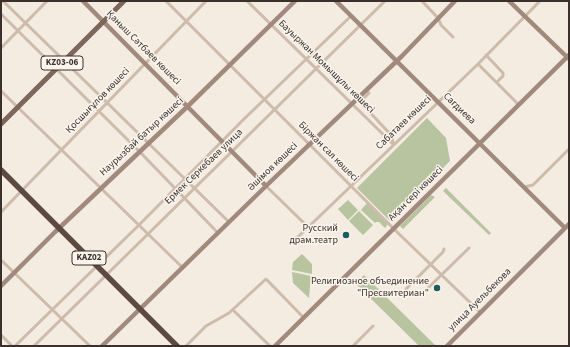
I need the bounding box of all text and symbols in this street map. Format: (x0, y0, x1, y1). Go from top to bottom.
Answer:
street label: Қаныш Сәтбаев көшесі (103, 8, 183, 88)
street label: Бауыржан Момышұлы көшесі (275, 18, 377, 116)
road number: KZ03-06 (41, 56, 83, 70)
street label: Қосшығұлов көшесі (64, 66, 132, 136)
street label: Сагдиева (440, 91, 478, 127)
street label: Сабатаев көшесі (374, 94, 434, 152)
street label: Наурызбай батыр көшесі (98, 95, 186, 179)
street label: Біржан сал көшесі (296, 120, 360, 184)
street label: Ермек Серкебаев улица (163, 127, 245, 207)
street label: Әшімов көшесі (245, 140, 301, 194)
street label: Ақан сері көшесі (386, 164, 446, 224)
place label: Русский драм.театр (289, 223, 338, 246)
marker: Русский драм.театр (341, 230, 351, 240)
road number: KАZ02 (72, 251, 106, 265)
street label: улица Ауельбекова (446, 266, 514, 334)
place label: Религиозное объединение "Пресвитериан" (311, 276, 429, 300)
marker: Религиозное объединение "Пресвитериан" (432, 283, 442, 293)

